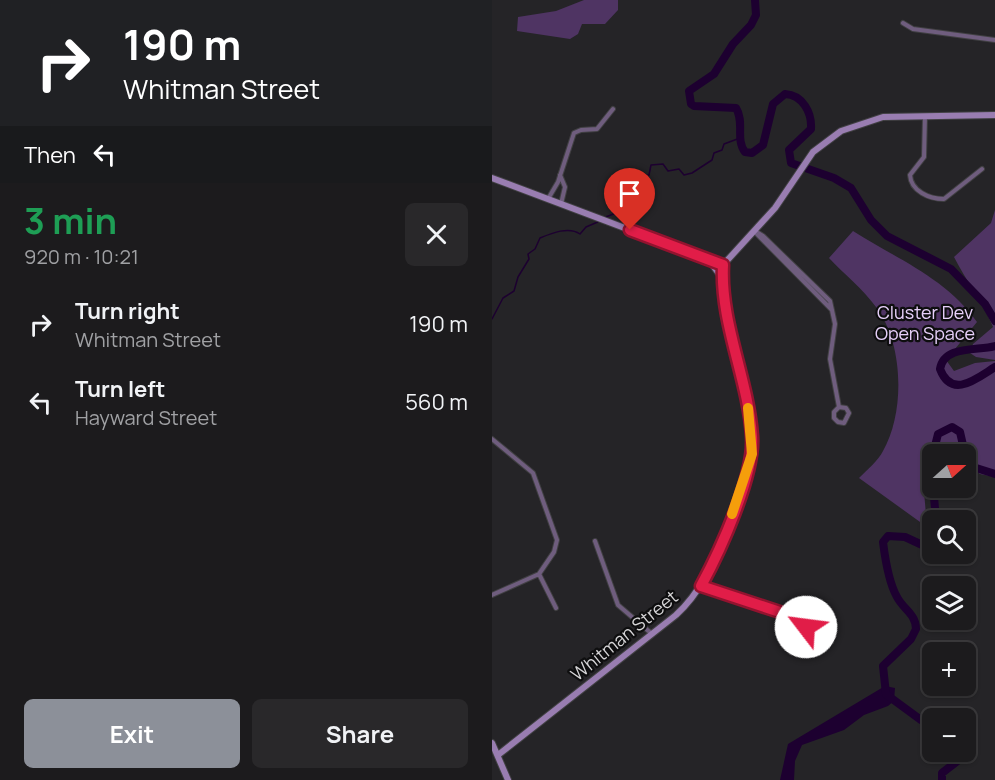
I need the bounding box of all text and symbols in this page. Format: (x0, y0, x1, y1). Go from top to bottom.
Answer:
text: 190 m (123, 15, 241, 73)
icon: right (24, 24, 102, 102)
text: Whitman Street (123, 70, 320, 107)
icon: left (88, 138, 121, 171)
text: Then (24, 140, 76, 170)
pin (604, 168, 655, 230)
icon: arrive (613, 177, 646, 210)
text: 3 min (24, 196, 117, 245)
button: close (405, 203, 468, 266)
text: 920 m · 10:21 (24, 243, 139, 270)
text: Turn right (75, 296, 180, 326)
park label: Cluster Dev Open Space (875, 300, 975, 345)
icon: right (24, 308, 57, 341)
text: 190 m (409, 309, 468, 339)
text: Whitman Street (75, 326, 221, 353)
text: Turn left (75, 374, 165, 404)
icon: left (24, 386, 57, 419)
text: 560 m (405, 387, 468, 417)
text: Hayward Street (75, 404, 217, 431)
north arrow (922, 444, 976, 498)
map controls (922, 444, 976, 762)
button: search (922, 510, 976, 564)
button: layers (922, 576, 976, 630)
street label: Whitman Street (565, 584, 683, 686)
position arrow (774, 595, 838, 659)
button: + (922, 642, 976, 696)
button: Exit (24, 699, 240, 768)
button: Share (252, 699, 468, 768)
button: − (922, 708, 976, 762)

